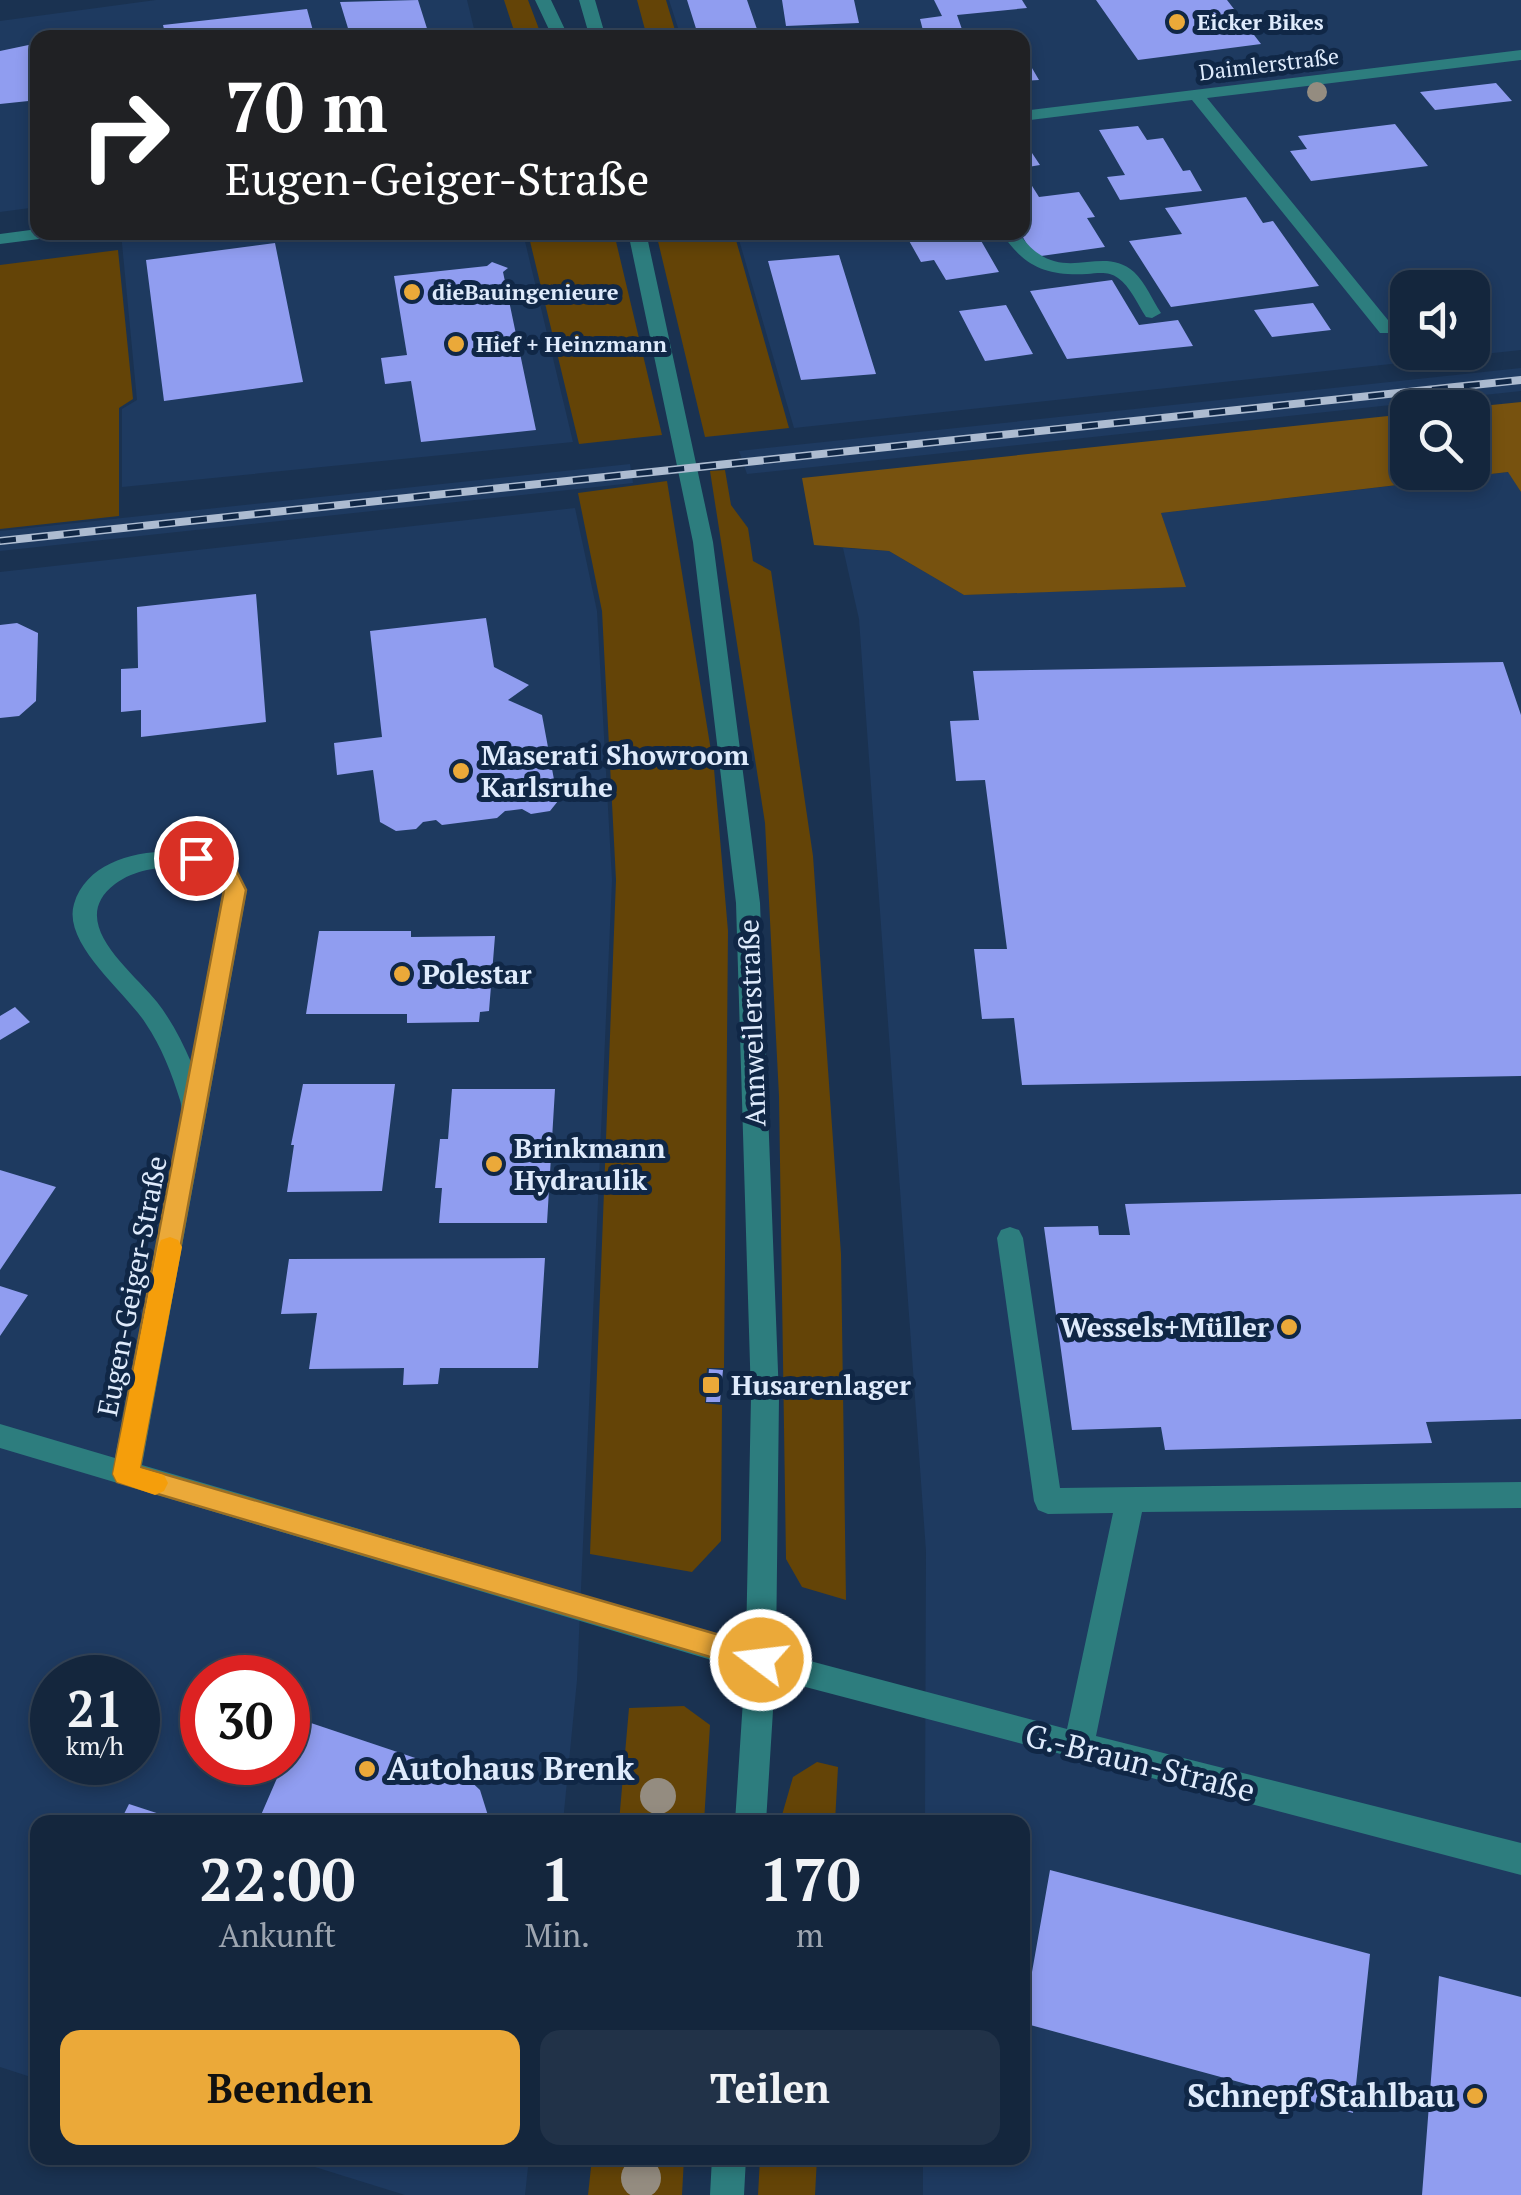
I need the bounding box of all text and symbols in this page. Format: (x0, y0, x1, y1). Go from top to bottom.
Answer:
place label: Eicker Bikes (1197, 7, 1324, 36)
marker: Eicker Bikes (1166, 11, 1188, 33)
street label: Daimlerstraße (1197, 41, 1341, 86)
text: 70 m (225, 59, 388, 152)
icon: right (60, 70, 190, 200)
text: Eugen-Geiger-Straße (225, 148, 649, 208)
map controls (1390, 270, 1490, 490)
button: sound (1390, 270, 1490, 370)
place label: dieBauingenieure (432, 277, 619, 306)
marker: dieBauingenieure (401, 281, 423, 303)
place label: Hief + Heinzmann (476, 329, 667, 358)
marker: Hief + Heinzmann (445, 333, 467, 355)
button: search (1390, 390, 1490, 490)
place label: Maserati Showroom Karlsruhe (481, 736, 749, 805)
marker: Maserati Showroom Karlsruhe (450, 760, 472, 782)
pin (154, 816, 239, 901)
icon: arrive (169, 831, 224, 886)
street label: Annweilerstraße (729, 919, 774, 1127)
place label: Polestar (422, 955, 532, 992)
marker: Polestar (391, 963, 413, 985)
place label: Brinkmann Hydraulik (514, 1129, 665, 1198)
street label: Eugen-Geiger-Straße (88, 1153, 175, 1419)
marker: Brinkmann Hydraulik (483, 1153, 505, 1175)
place label: Wessels+Müller (1060, 1308, 1269, 1345)
marker: Wessels+Müller (1278, 1316, 1300, 1338)
place label: Husarenlager (731, 1366, 911, 1403)
marker: Husarenlager (700, 1374, 722, 1396)
position arrow (709, 1608, 813, 1712)
speed limit sign: 30 (180, 1655, 310, 1785)
text: 21 (67, 1675, 123, 1741)
street label: G.-Braun-Straße (1021, 1713, 1260, 1811)
text: km/h (66, 1729, 124, 1762)
place label: Autohaus Brenk (387, 1747, 635, 1789)
marker: Autohaus Brenk (356, 1758, 378, 1780)
text: 22:00 (199, 1839, 355, 1918)
text: 1 (540, 1839, 574, 1918)
text: 170 (759, 1839, 861, 1918)
text: Ankunft (219, 1914, 336, 1956)
text: Min. (525, 1914, 590, 1956)
text: m (796, 1914, 824, 1956)
button: Beenden (60, 2030, 520, 2145)
button: Teilen (540, 2030, 1000, 2145)
place label: Schnepf Stahlbau (1187, 2074, 1455, 2116)
marker: Schnepf Stahlbau (1464, 2085, 1486, 2107)

